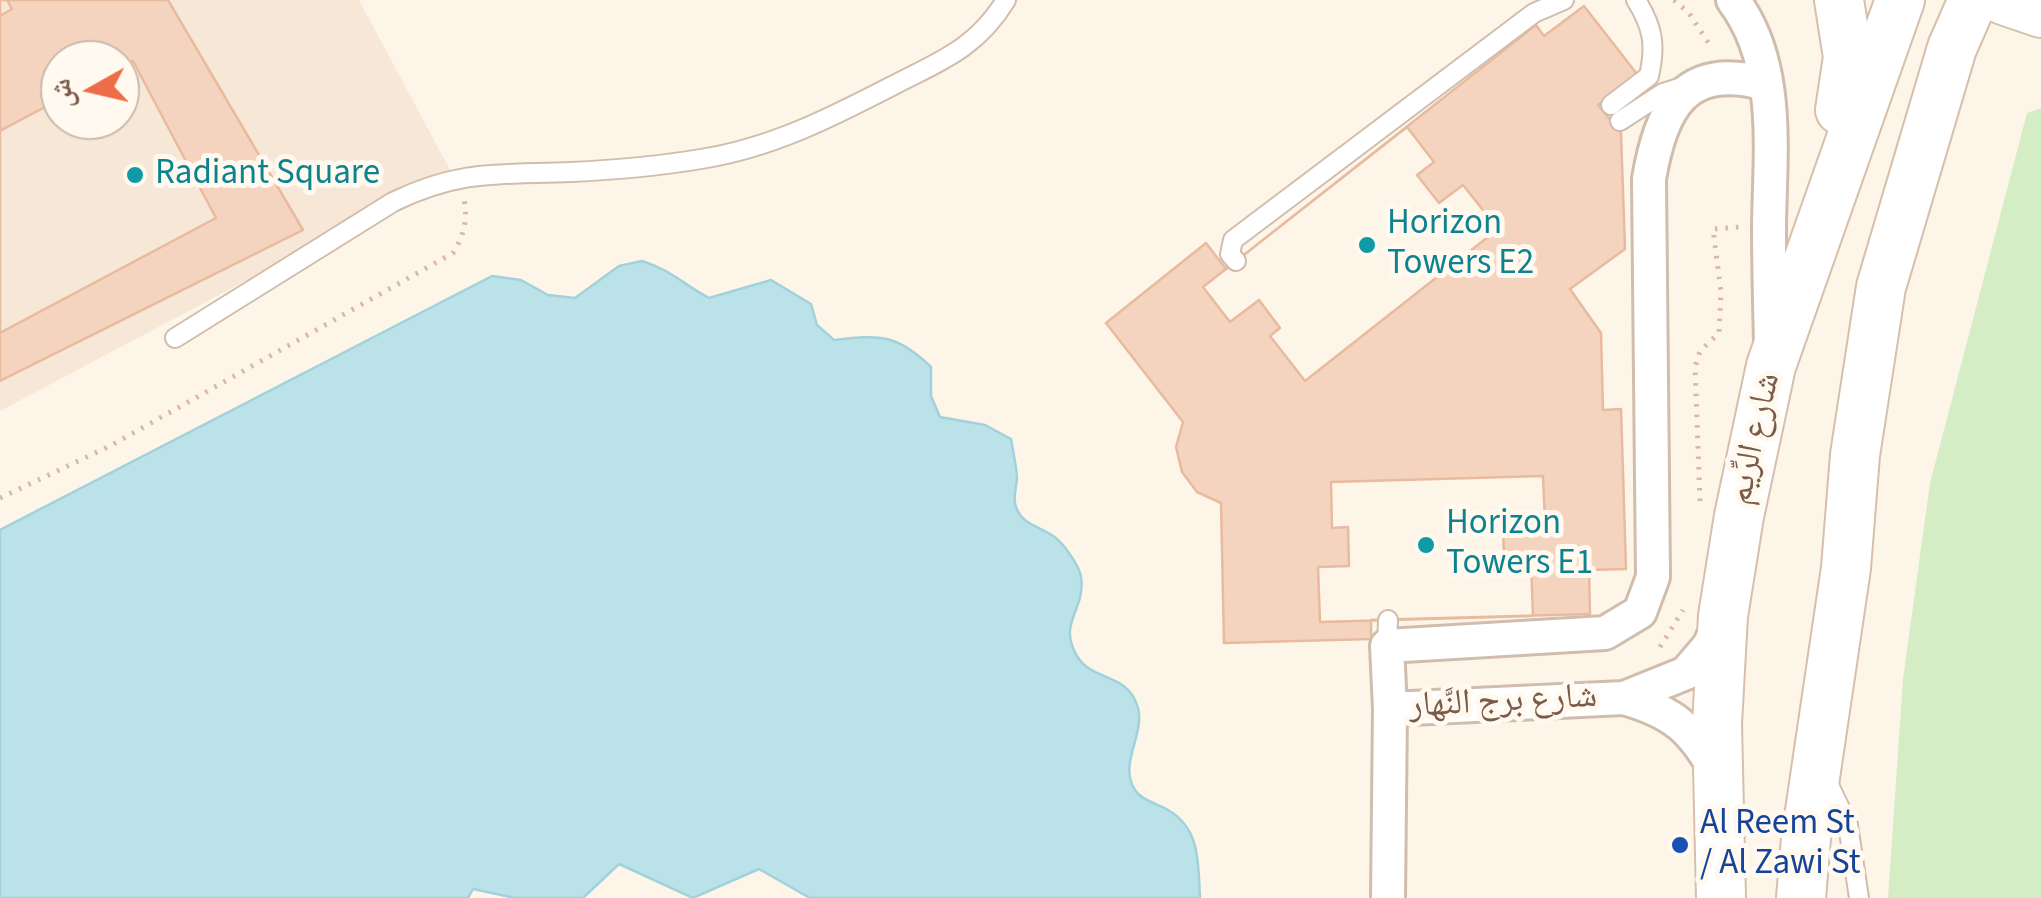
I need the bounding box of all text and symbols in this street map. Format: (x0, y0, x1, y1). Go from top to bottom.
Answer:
north arrow (40, 40, 140, 140)
text: ش (40, 76, 84, 111)
place label: Radiant Square (155, 154, 380, 196)
marker: Radiant Square (124, 164, 146, 186)
place label: Horizon Towers E2 (1387, 204, 1534, 286)
marker: Horizon Towers E2 (1356, 234, 1378, 256)
street label: شارع الرِّيم (1720, 369, 1792, 509)
place label: Horizon Towers E1 (1446, 504, 1593, 586)
marker: Horizon Towers E1 (1415, 534, 1437, 556)
street label: شارع برج النَّهار (1408, 677, 1598, 729)
place label: Al Reem St / Al Zawi St (1700, 804, 1861, 886)
marker: Al Reem St / Al Zawi St (1669, 834, 1691, 856)

